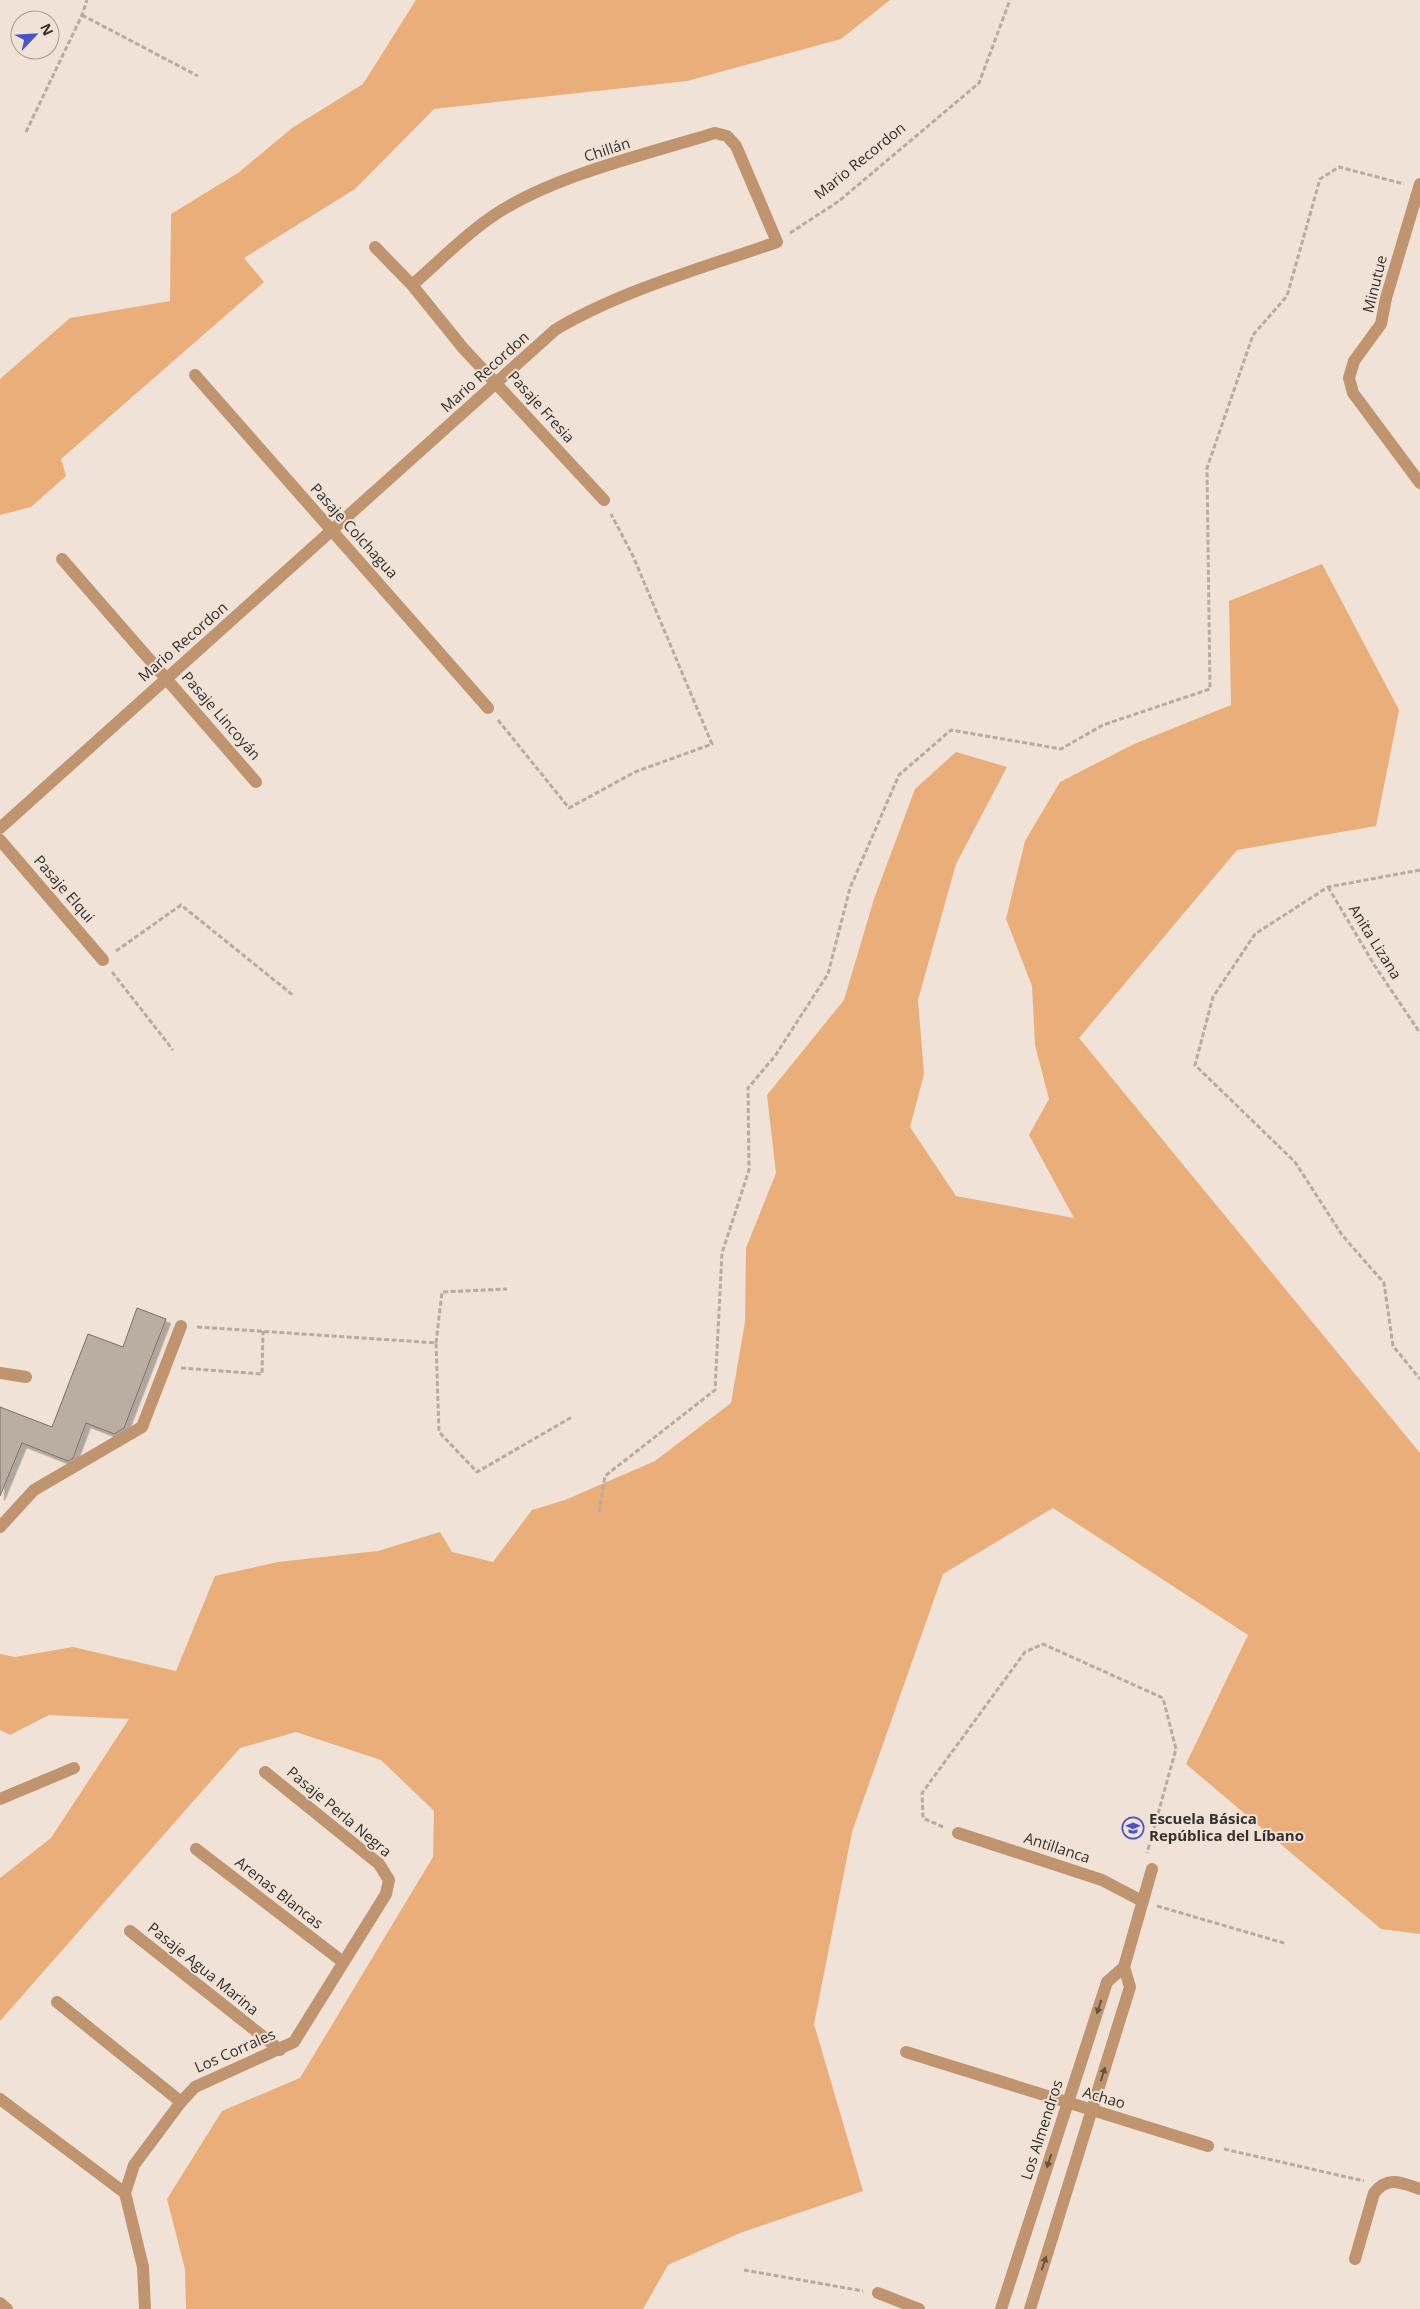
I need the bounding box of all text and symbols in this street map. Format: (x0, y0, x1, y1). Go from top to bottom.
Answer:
north arrow (10, 10, 60, 60)
text: N (36, 20, 58, 38)
street label: Mario Recordon (810, 117, 909, 203)
street label: Chillán (581, 132, 632, 166)
street label: Minutue (1357, 253, 1391, 315)
street label: Mario Recordon (436, 326, 533, 416)
street label: Pasaje Fresia (504, 366, 579, 447)
street label: Pasaje Colchagua (307, 478, 403, 582)
street label: Mario Recordon (133, 597, 231, 686)
street label: Pasaje Lincoyán (178, 667, 266, 764)
street label: Pasaje Elqui (30, 850, 100, 926)
street label: Anita Lizana (1345, 900, 1407, 983)
street label: Pasaje Perla Negra (283, 1762, 396, 1861)
place label: Escuela Básica República del Líbano (1149, 1808, 1304, 1845)
school or university icon: Escuela Básica República del Líbano (1121, 1816, 1145, 1840)
street label: Antillanca (1022, 1827, 1093, 1867)
street label: Arenas Blancas (232, 1852, 328, 1933)
street label: Pasaje Agua Marina (144, 1917, 263, 2019)
one-way arrow (1094, 2000, 1102, 2015)
street label: Los Corrales (191, 2023, 278, 2077)
one-way arrow (1100, 2066, 1108, 2081)
street label: Los Almendros (1015, 2077, 1067, 2182)
street label: Achao (1081, 2081, 1128, 2113)
one-way arrow (1045, 2154, 1052, 2169)
one-way arrow (1041, 2255, 1049, 2270)

